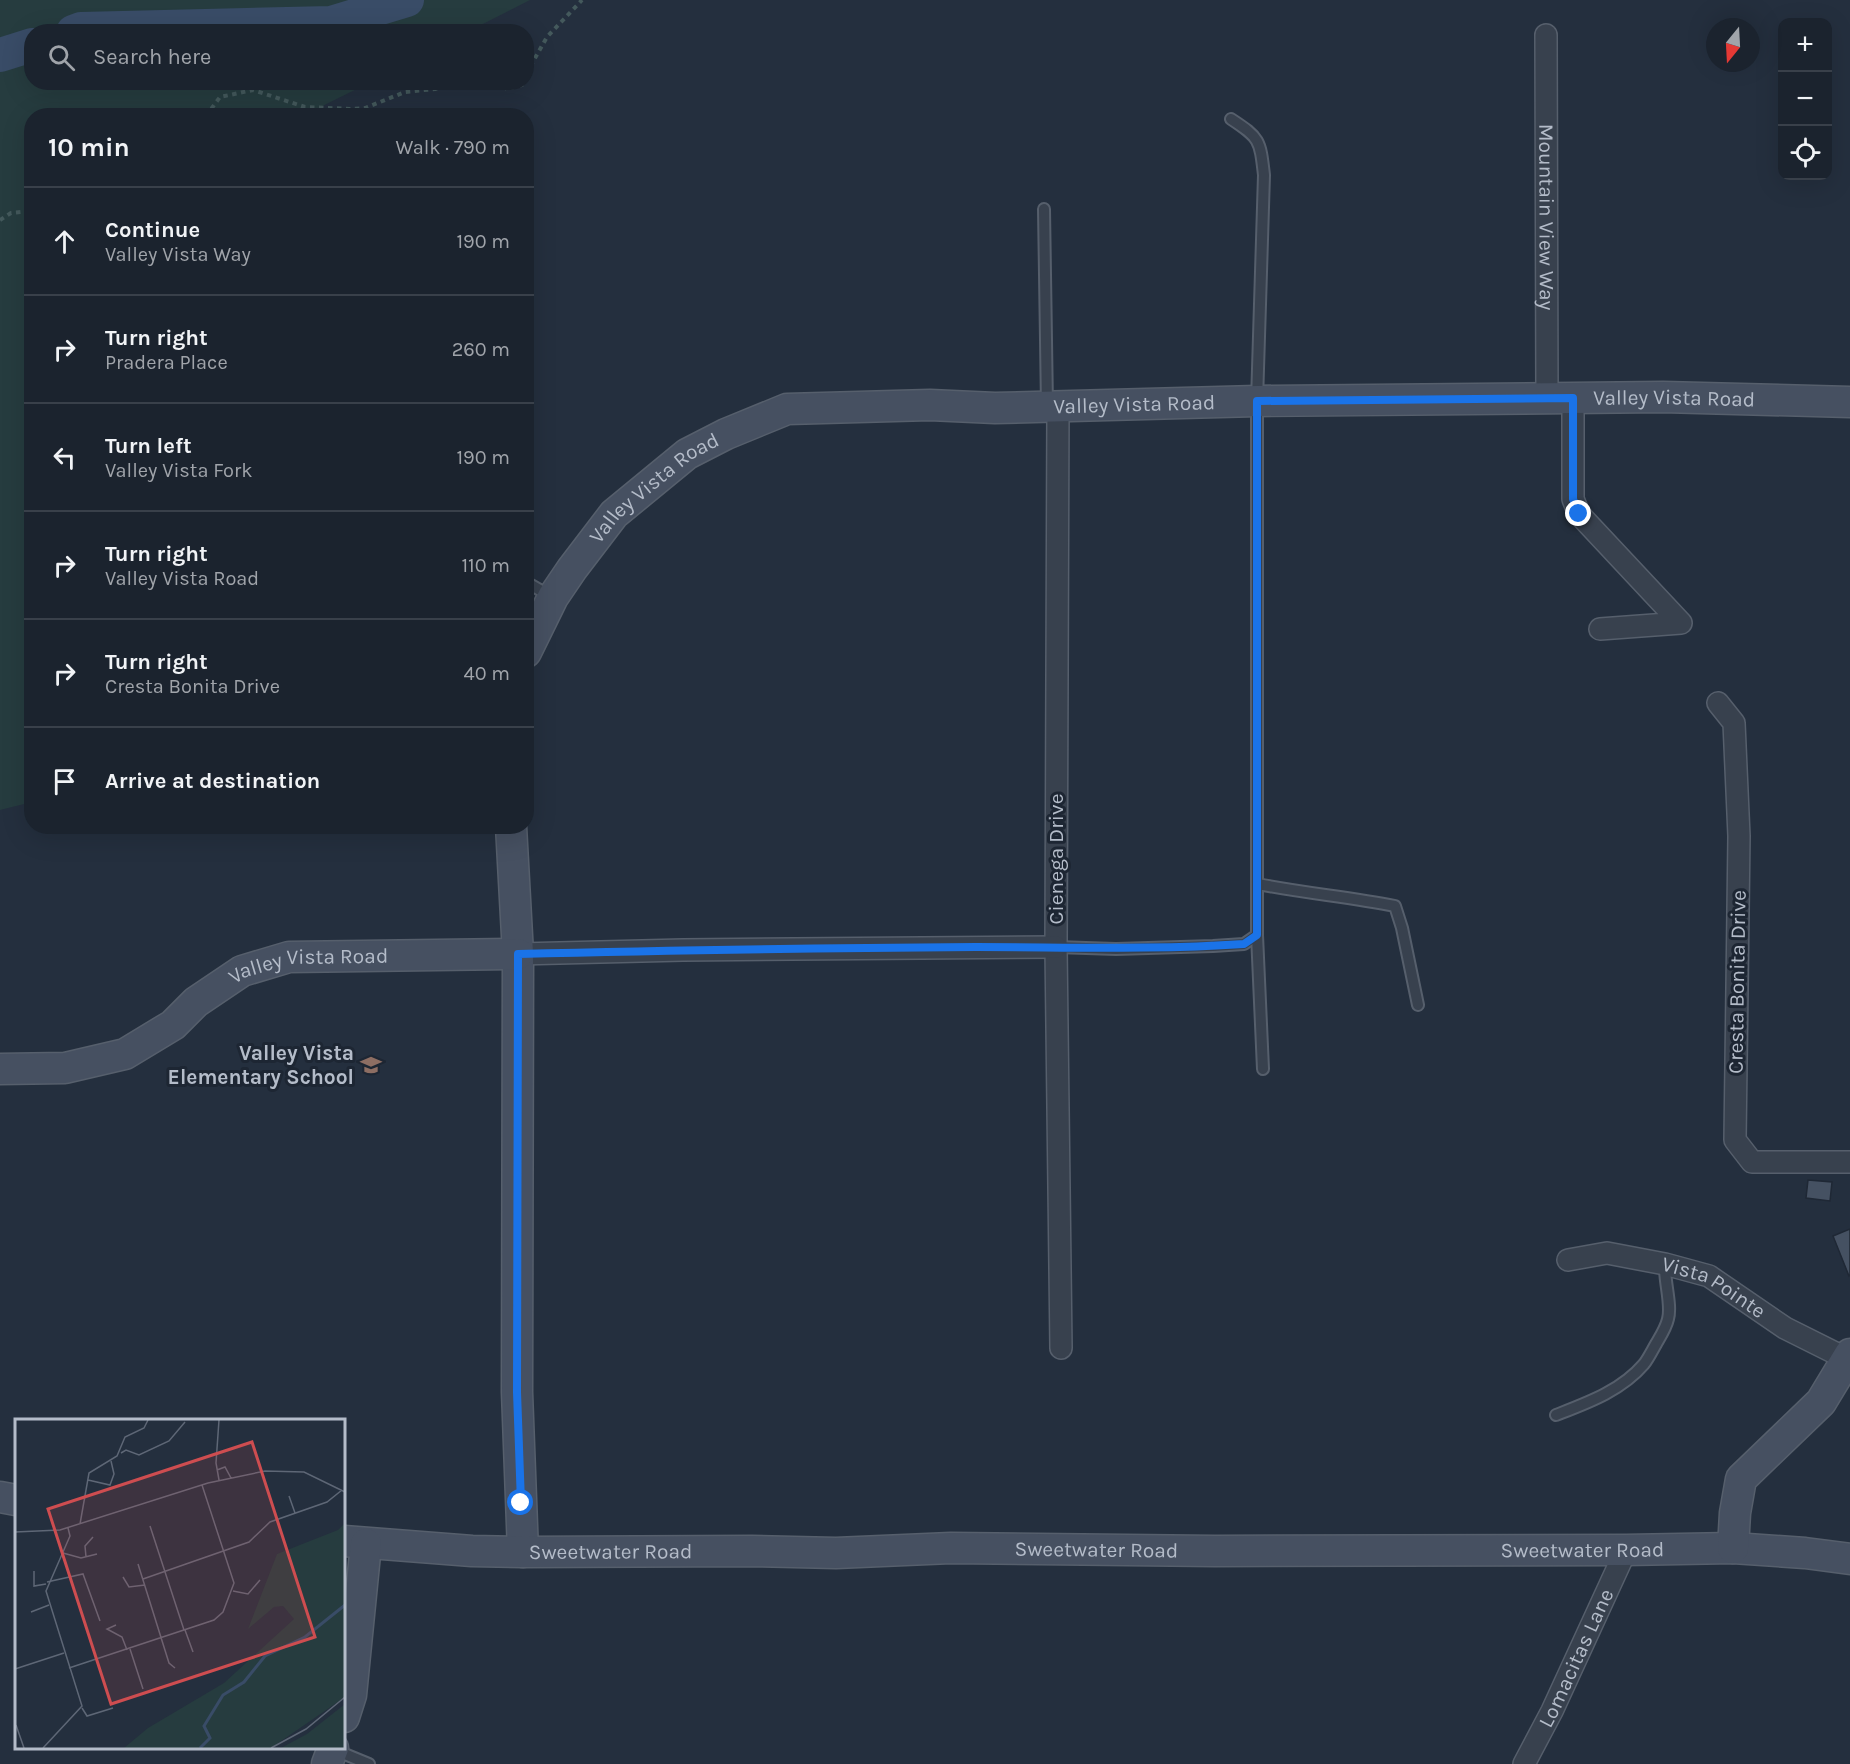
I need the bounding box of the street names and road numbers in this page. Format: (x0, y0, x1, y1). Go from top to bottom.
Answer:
street label: Mountain View Way (1534, 124, 1559, 311)
street label: Valley Vista Road (1593, 385, 1756, 411)
street label: Valley Vista Road (1053, 390, 1216, 418)
street label: Valley Vista Road (584, 428, 723, 548)
street label: Cienega Drive (1044, 794, 1068, 924)
street label: Cresta Bonita Drive (1723, 890, 1751, 1074)
street label: Valley Vista Road (224, 944, 388, 989)
street label: Vista Pointe (1659, 1252, 1770, 1323)
street label: Sweetwater Road (1014, 1537, 1179, 1563)
street label: Sweetwater Road (1500, 1537, 1665, 1562)
street label: Sweetwater Road (529, 1539, 693, 1564)
street label: Lomacitas Lane (1533, 1585, 1618, 1732)

